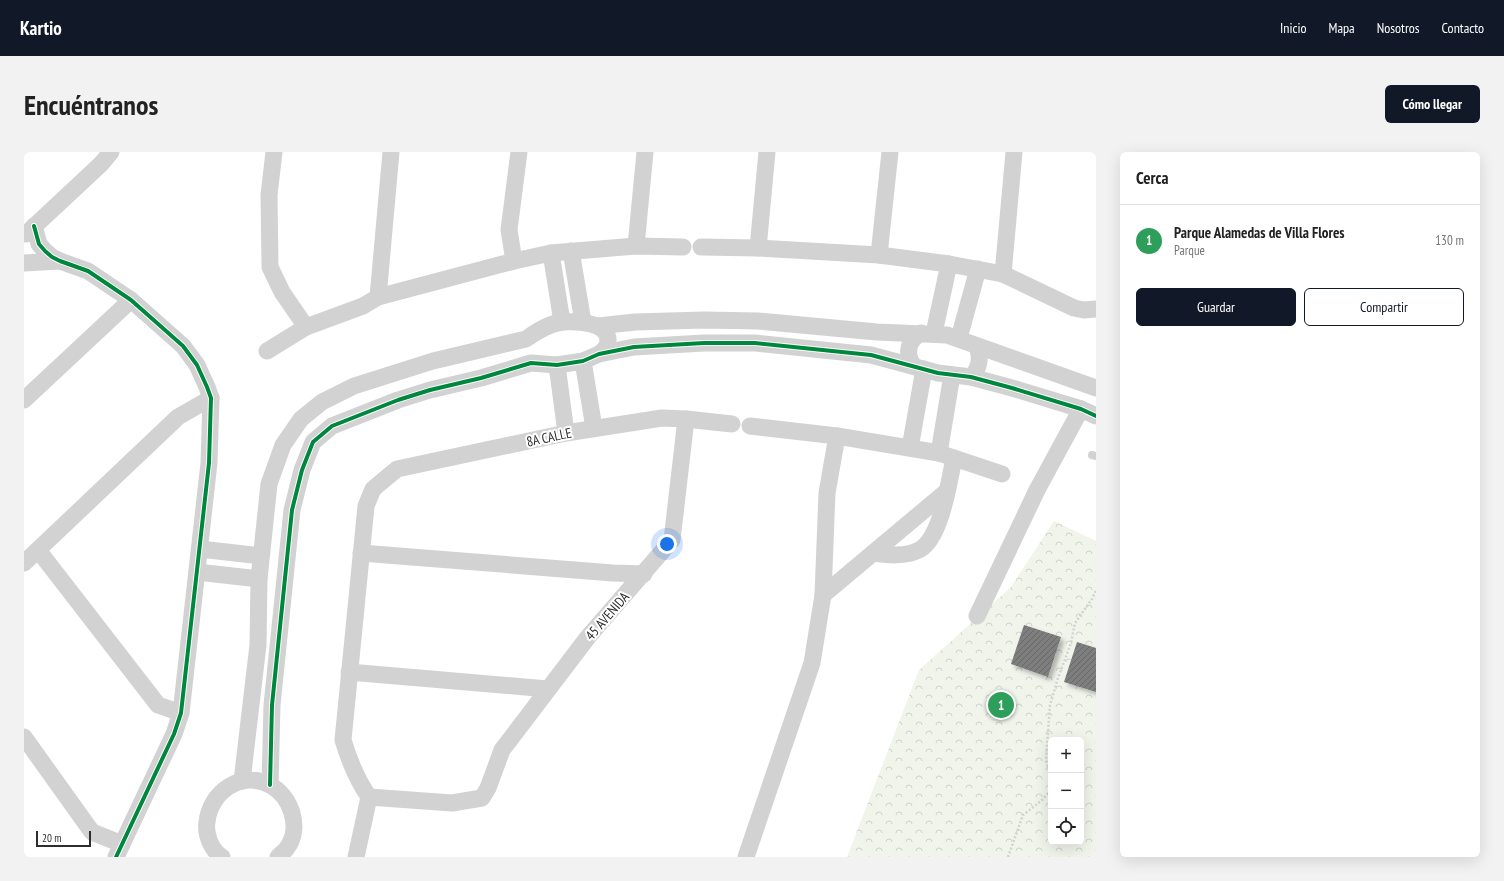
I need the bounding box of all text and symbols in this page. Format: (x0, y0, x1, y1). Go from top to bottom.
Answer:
text: Kartio (20, 16, 62, 40)
text: Inicio (1280, 19, 1307, 37)
text: Mapa (1329, 19, 1355, 37)
text: Nosotros (1377, 19, 1420, 37)
text: Contacto (1442, 19, 1484, 37)
button: Cómo llegar (1385, 85, 1480, 123)
text: Encuéntranos (24, 86, 158, 123)
text: Cerca (1136, 167, 1169, 189)
text: Parque Alamedas de Villa Flores (1174, 223, 1345, 242)
text: 1 (1146, 232, 1152, 249)
text: 130 m (1435, 232, 1464, 249)
text: Parque (1174, 242, 1205, 259)
button: Guardar (1136, 288, 1296, 326)
button: Compartir (1304, 288, 1464, 326)
street label: 8A CALLE (525, 423, 573, 451)
your location (657, 534, 677, 554)
street label: 45 AVENIDA (581, 588, 633, 644)
pin: 1 (988, 690, 1014, 720)
map controls (1048, 737, 1084, 845)
button: + (1048, 737, 1084, 773)
button: − (1048, 773, 1084, 809)
button: locate (1048, 809, 1084, 845)
scale bar (36, 829, 91, 848)
text: 20 m (42, 831, 61, 845)

